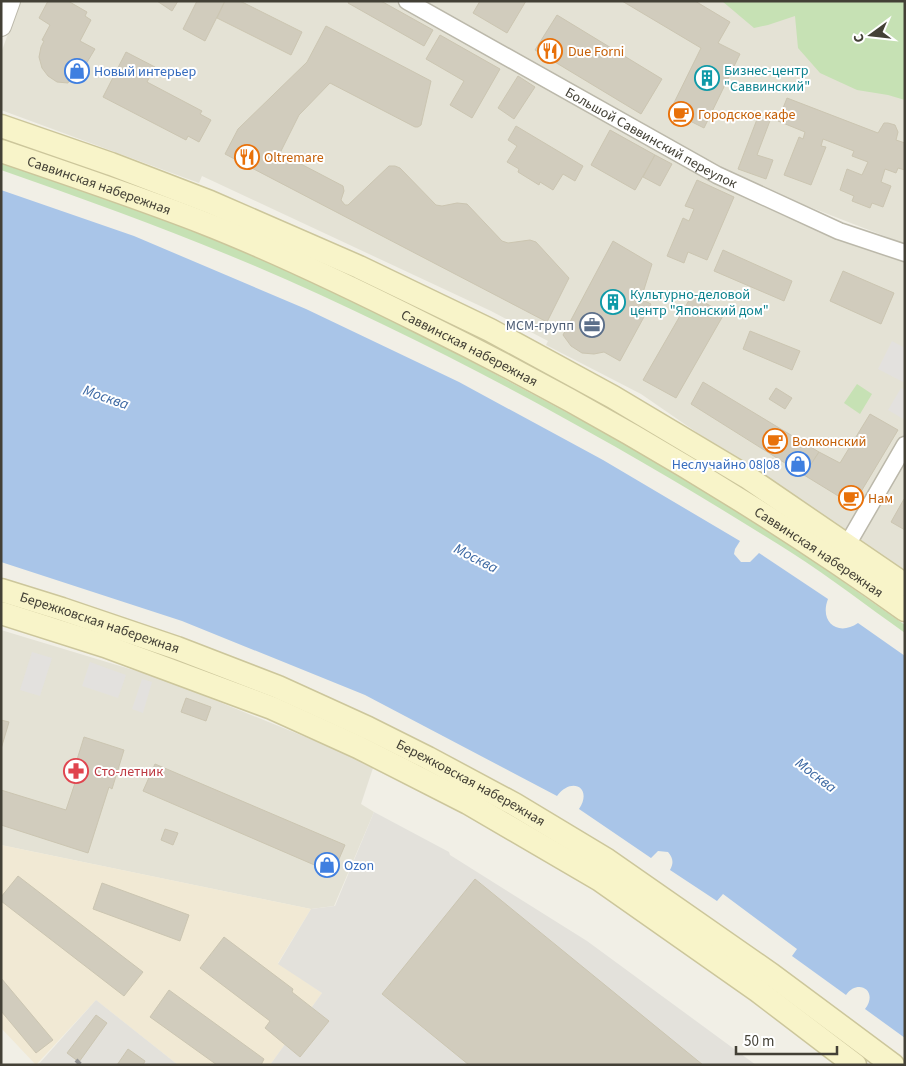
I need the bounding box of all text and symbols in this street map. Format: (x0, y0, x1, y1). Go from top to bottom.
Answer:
north arrow (846, 10, 896, 60)
text: С (849, 32, 870, 45)
restaurant icon: Due Forni (537, 38, 563, 64)
place label: Due Forni (568, 42, 624, 62)
shop icon: Новый интерьер (64, 58, 90, 84)
place label: Бизнес-центр "Саввинский" (724, 61, 810, 97)
place label: Новый интерьер (94, 62, 197, 82)
building icon: Бизнес-центр "Саввинский" (694, 65, 720, 91)
street label: Большой Саввинский переулок (561, 83, 740, 194)
cafe icon: Городское кафе (668, 101, 694, 127)
place label: Городское кафе (698, 105, 795, 125)
restaurant icon: Oltremare (234, 144, 260, 170)
place label: Oltremare (264, 148, 324, 168)
street label: Саввинская набережная (24, 152, 174, 221)
place label: Культурно-деловой центр "Японский дом" (630, 285, 769, 321)
building icon: Культурно-деловой центр "Японский дом" (600, 289, 626, 315)
street label: Саввинская набережная (397, 305, 541, 392)
office icon: МСМ-групп (579, 312, 605, 338)
place label: МСМ-групп (506, 316, 574, 336)
water label: Москва (80, 380, 132, 415)
cafe icon: Волконский (762, 428, 788, 454)
place label: Волконский (792, 432, 867, 452)
shop icon: Неслучайно 08|08 (785, 451, 811, 477)
place label: Неслучайно 08|08 (672, 455, 780, 475)
cafe icon: Нам (838, 485, 864, 511)
place label: Нам (868, 489, 893, 509)
street label: Саввинская набережная (750, 502, 887, 603)
water label: Москва (450, 538, 502, 578)
street label: Бережковская набережная (17, 587, 182, 659)
street label: Бережковская набережная (393, 735, 549, 832)
water label: Москва (791, 753, 841, 798)
pharmacy icon: Сто-летник (63, 758, 89, 784)
place label: Сто-летник (94, 762, 163, 782)
shop icon: Ozon (314, 852, 340, 878)
place label: Ozon (344, 856, 374, 876)
scale bar (736, 1024, 837, 1056)
text: 50 m (744, 1031, 774, 1052)

